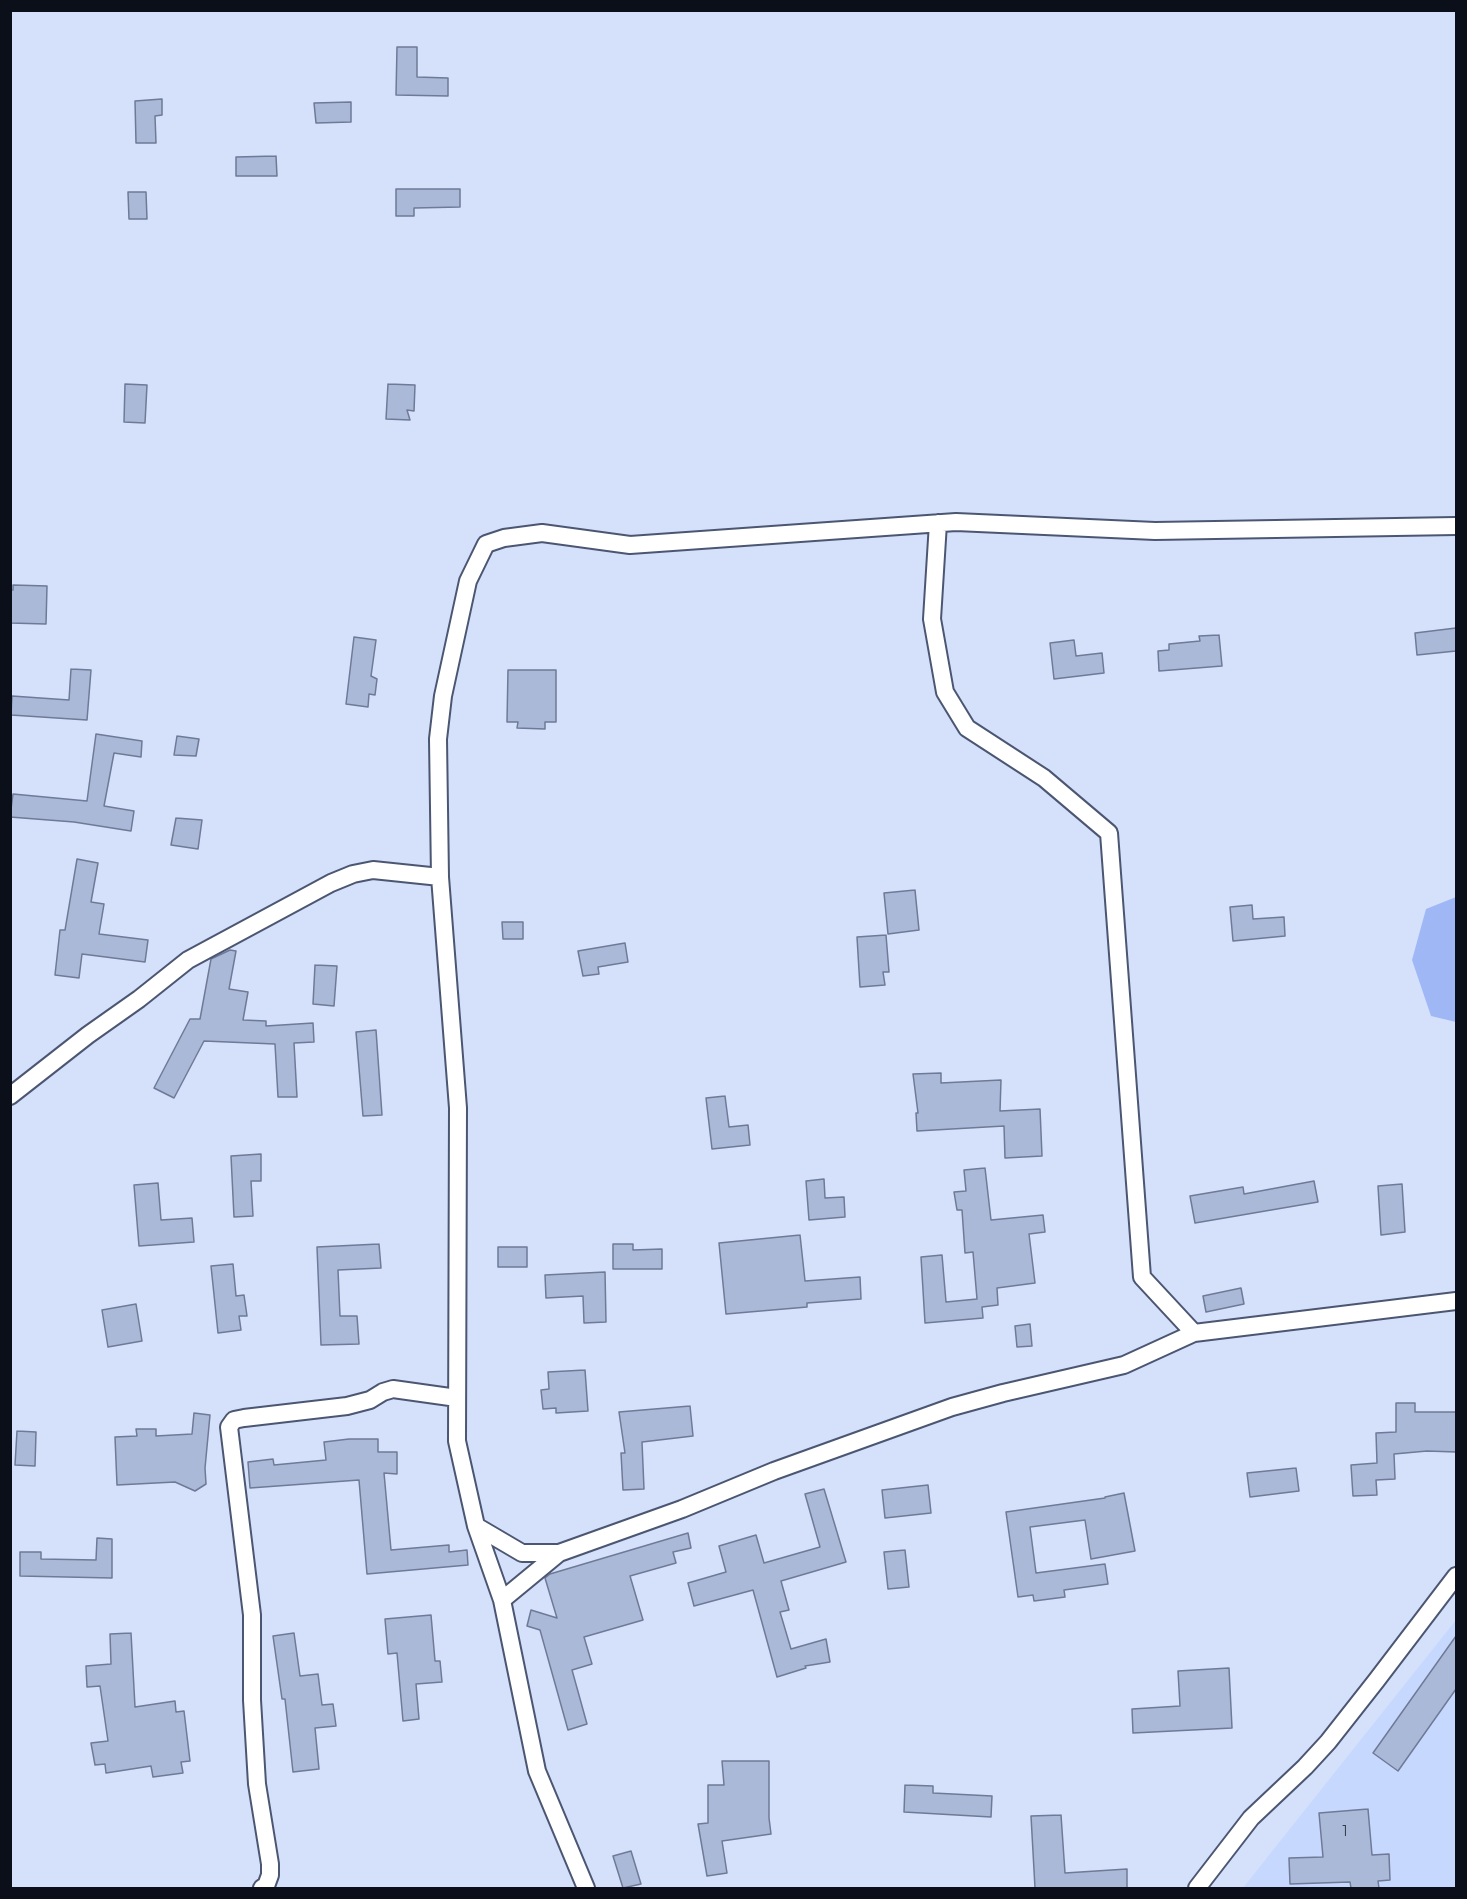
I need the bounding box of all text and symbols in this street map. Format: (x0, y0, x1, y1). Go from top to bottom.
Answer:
house number: 1 (1342, 1824, 1348, 1840)

